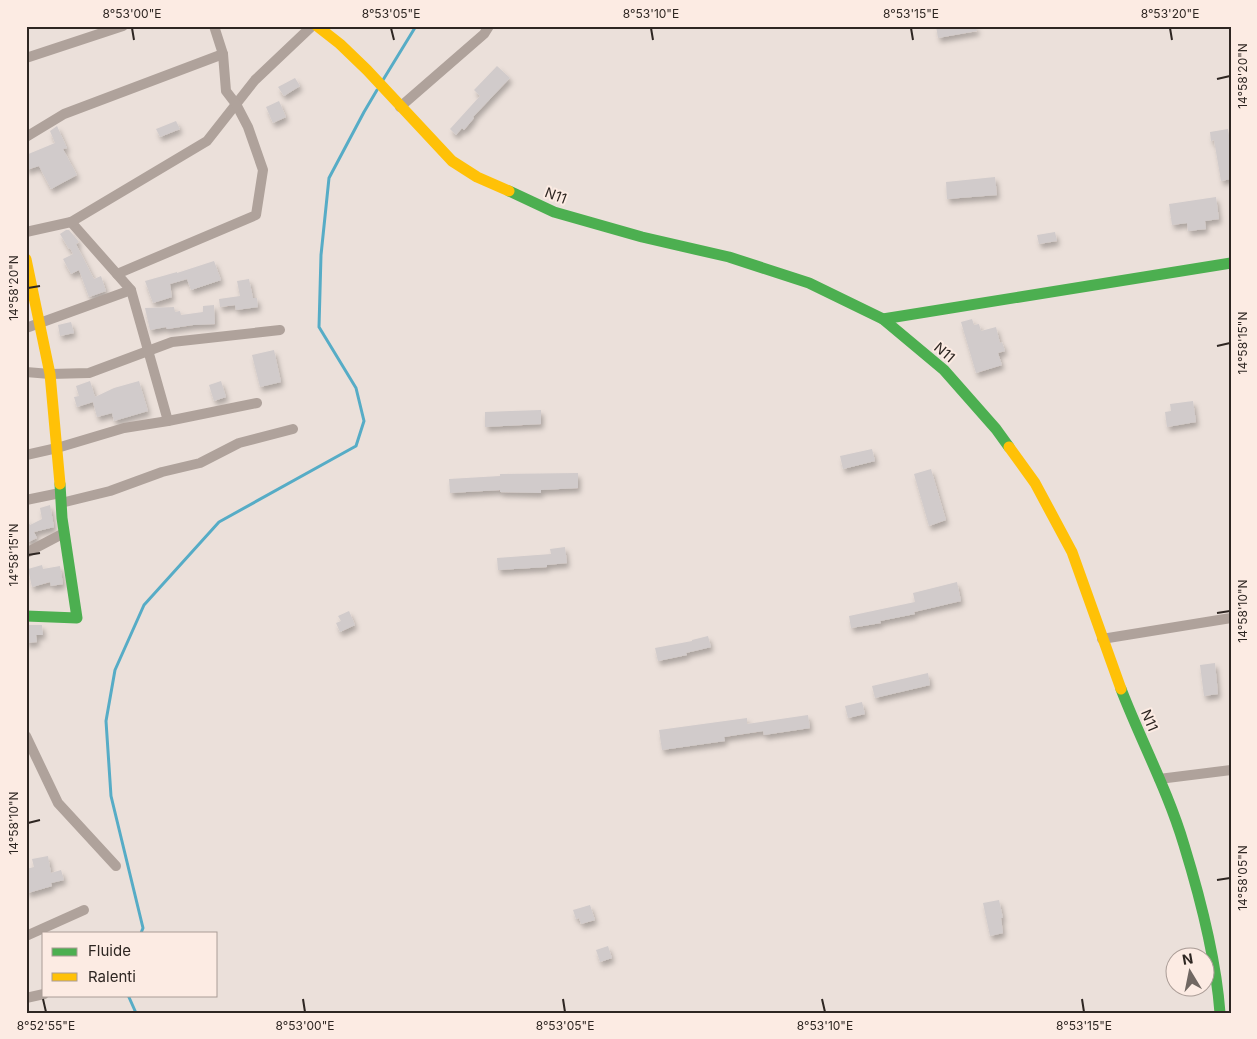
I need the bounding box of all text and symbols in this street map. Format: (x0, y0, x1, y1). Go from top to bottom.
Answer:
text: 8°53'00"E (103, 6, 161, 21)
text: 8°53'05"E (362, 6, 420, 21)
text: 8°53'10"E (623, 6, 679, 21)
text: 8°53'15"E (883, 6, 939, 21)
text: 8°53'20"E (1141, 6, 1199, 21)
text: 14°58'20"N (1235, 43, 1250, 109)
street label: N11 (543, 183, 569, 207)
text: 14°58'20"N (6, 255, 21, 321)
text: 14°58'15"N (1235, 312, 1250, 375)
street label: N11 (931, 338, 959, 366)
text: 14°58'15"N (6, 524, 21, 587)
text: 14°58'10"N (1235, 579, 1250, 643)
street label: N11 (1138, 707, 1162, 733)
text: 14°58'10"N (6, 791, 21, 855)
text: 14°58'05"N (1235, 845, 1250, 911)
legend (42, 932, 218, 996)
text: Fluide (88, 941, 131, 960)
north arrow (1164, 946, 1214, 996)
text: N (1181, 949, 1194, 968)
text: Ralenti (88, 967, 136, 986)
text: 8°52'55"E (17, 1018, 75, 1033)
text: 8°53'00"E (276, 1018, 334, 1033)
text: 8°53'05"E (536, 1018, 594, 1033)
text: 8°53'10"E (797, 1018, 853, 1033)
text: 8°53'15"E (1056, 1018, 1112, 1033)

